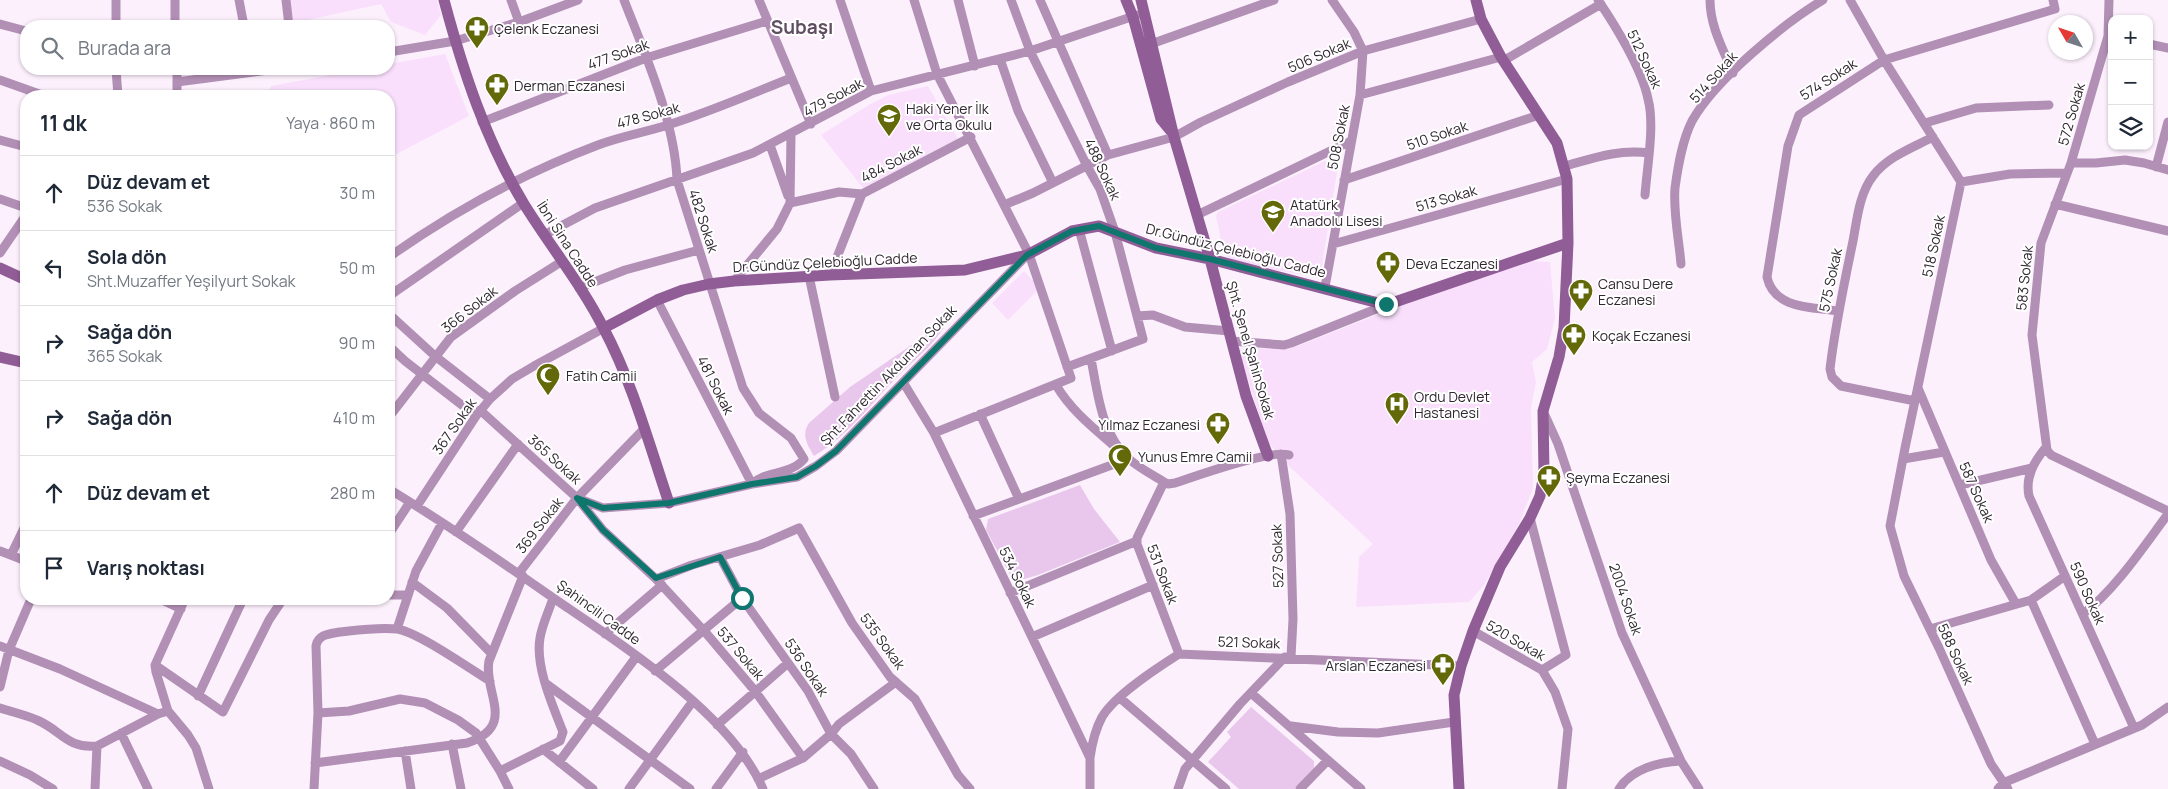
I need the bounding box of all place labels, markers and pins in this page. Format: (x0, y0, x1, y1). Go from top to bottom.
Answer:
pharmacy icon: Çelenk Eczanesi (464, 15, 490, 49)
place label: Çelenk Eczanesi (494, 19, 599, 38)
pharmacy icon: Derman Eczanesi (484, 72, 510, 106)
place label: Derman Eczanesi (514, 76, 625, 95)
place label: Haki Yener İlk ve Orta Okulu (906, 99, 992, 134)
school or university icon: Haki Yener İlk ve Orta Okulu (876, 103, 902, 137)
place label: Atatürk Anadolu Lisesi (1290, 195, 1383, 230)
school or university icon: Atatürk Anadolu Lisesi (1260, 199, 1286, 233)
pharmacy icon: Deva Eczanesi (1375, 250, 1401, 284)
place label: Deva Eczanesi (1406, 254, 1498, 273)
place label: Cansu Dere Eczanesi (1598, 274, 1673, 309)
pharmacy icon: Cansu Dere Eczanesi (1568, 278, 1594, 312)
pharmacy icon: Koçak Eczanesi (1561, 322, 1587, 356)
place label: Koçak Eczanesi (1592, 326, 1691, 345)
mosque icon: Fatih Camii (535, 362, 561, 396)
place label: Fatih Camii (566, 366, 637, 385)
place label: Ordu Devlet Hastanesi (1414, 387, 1490, 422)
hospital icon: Ordu Devlet Hastanesi (1384, 391, 1410, 425)
pharmacy icon: Yılmaz Eczanesi (1205, 411, 1231, 445)
place label: Yılmaz Eczanesi (1098, 415, 1200, 434)
mosque icon: Yunus Emre Camii (1107, 443, 1133, 477)
place label: Yunus Emre Camii (1138, 447, 1252, 466)
pharmacy icon: Şeyma Eczanesi (1536, 464, 1562, 498)
place label: Şeyma Eczanesi (1566, 468, 1670, 487)
pharmacy icon: Arslan Eczanesi (1430, 652, 1456, 686)
place label: Arslan Eczanesi (1325, 656, 1426, 675)

